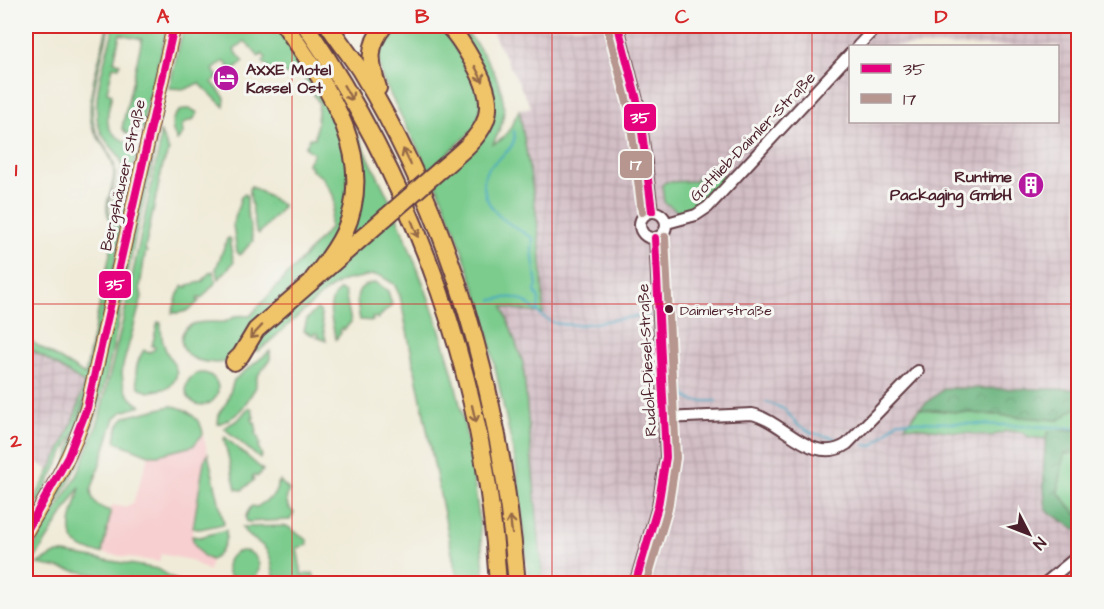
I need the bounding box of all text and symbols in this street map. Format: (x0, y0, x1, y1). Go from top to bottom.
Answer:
text: A (157, 3, 170, 31)
text: B (415, 3, 430, 31)
text: C (675, 3, 690, 31)
text: D (935, 3, 948, 31)
legend (849, 45, 1059, 123)
text: 35 (903, 57, 925, 82)
place label: AXXE Motel Kassel Ost (246, 59, 332, 99)
hotel icon: AXXE Motel Kassel Ost (211, 63, 241, 93)
one-way arrow (474, 65, 485, 83)
street label: Gottlieb-Daimler-Straße (685, 67, 821, 206)
one-way arrow (342, 84, 354, 101)
text: 17 (903, 87, 916, 112)
street label: Bergshäuser Straße (95, 97, 152, 253)
line badge: 35 (623, 103, 657, 132)
text: 35 (629, 107, 650, 129)
one-way arrow (401, 149, 412, 167)
line badge: 17 (619, 150, 653, 179)
text: 17 (630, 154, 642, 176)
text: 1 (15, 156, 18, 184)
place label: Runtime Packaging GmbH (890, 166, 1012, 208)
building icon: Runtime Packaging GmbH (1016, 170, 1046, 200)
one-way arrow (410, 219, 421, 237)
line badge: 35 (98, 270, 132, 299)
text: 35 (104, 274, 125, 296)
street label: Rudolf-Diesel-Straße (632, 283, 662, 437)
place label: Daimlerstraße (680, 301, 772, 321)
marker: Daimlerstraße (663, 303, 675, 315)
one-way arrow (249, 324, 263, 339)
one-way arrow (468, 405, 480, 424)
text: 2 (9, 427, 22, 455)
north arrow (999, 504, 1059, 564)
one-way arrow (505, 516, 516, 536)
text: N (1028, 532, 1051, 554)

